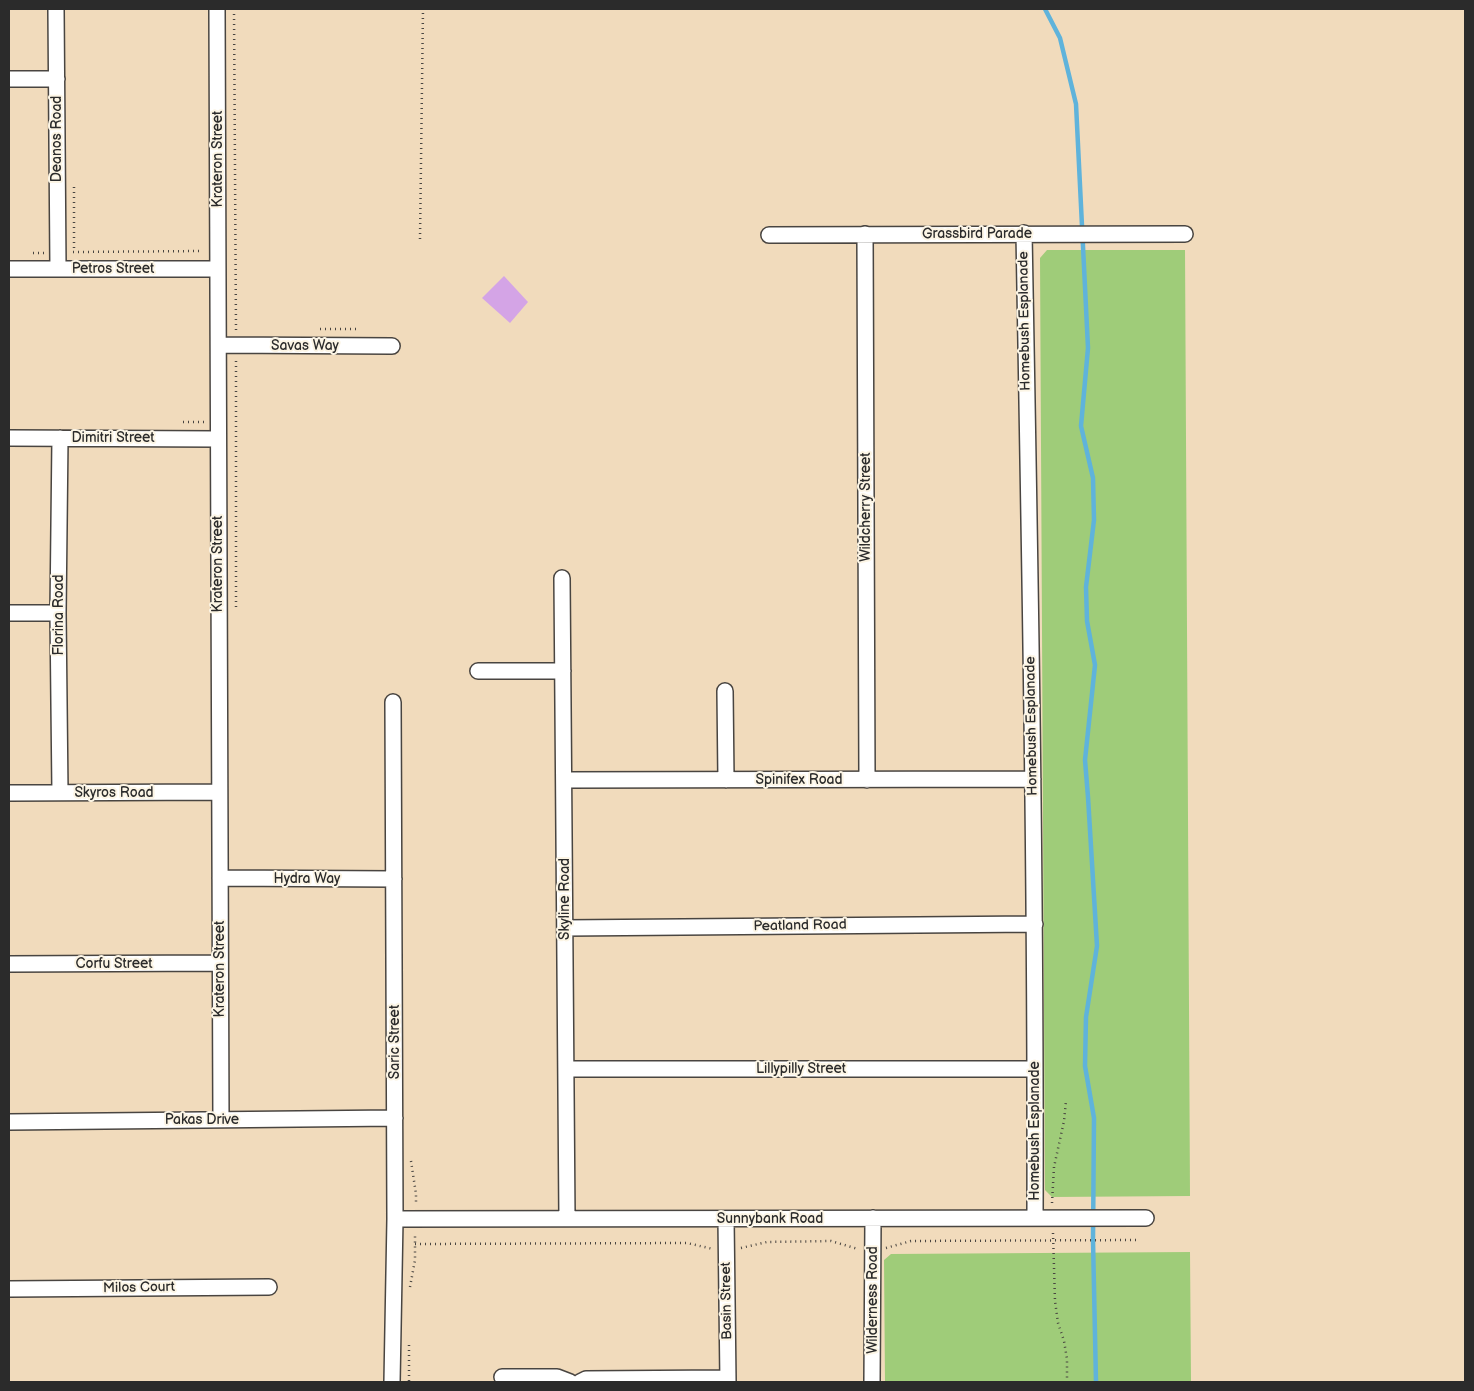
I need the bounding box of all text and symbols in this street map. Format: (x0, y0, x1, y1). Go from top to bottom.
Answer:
street label: Deanos Road (49, 96, 65, 182)
street label: Krateron Street (210, 111, 226, 207)
street label: Grassbird Parade (922, 226, 1032, 242)
street label: Homebush Esplanade (1015, 251, 1035, 391)
street label: Petros Street (72, 261, 154, 277)
street label: Savas Way (271, 338, 339, 354)
street label: Dimitri Street (71, 430, 155, 446)
street label: Wildcherry Street (858, 452, 874, 562)
street label: Krateron Street (210, 516, 226, 612)
street label: Florina Road (51, 574, 67, 656)
street label: Homebush Esplanade (1022, 656, 1042, 796)
street label: Spinifex Road (755, 772, 843, 788)
street label: Skyros Road (74, 785, 154, 801)
street label: Skyline Road (557, 858, 573, 940)
street label: Hydra Way (274, 871, 340, 887)
street label: Peatland Road (753, 917, 847, 935)
street label: Krateron Street (212, 921, 228, 1017)
street label: Corfu Street (75, 956, 153, 972)
street label: Saric Street (387, 1005, 403, 1079)
street label: Lillypilly Street (756, 1061, 846, 1077)
street label: Homebush Esplanade (1027, 1061, 1043, 1201)
street label: Pakas Drive (165, 1112, 239, 1128)
street label: Sunnybank Road (717, 1211, 823, 1227)
street label: Wilderness Road (865, 1246, 881, 1354)
street label: Basin Street (718, 1262, 736, 1340)
street label: Milos Court (103, 1279, 175, 1297)

